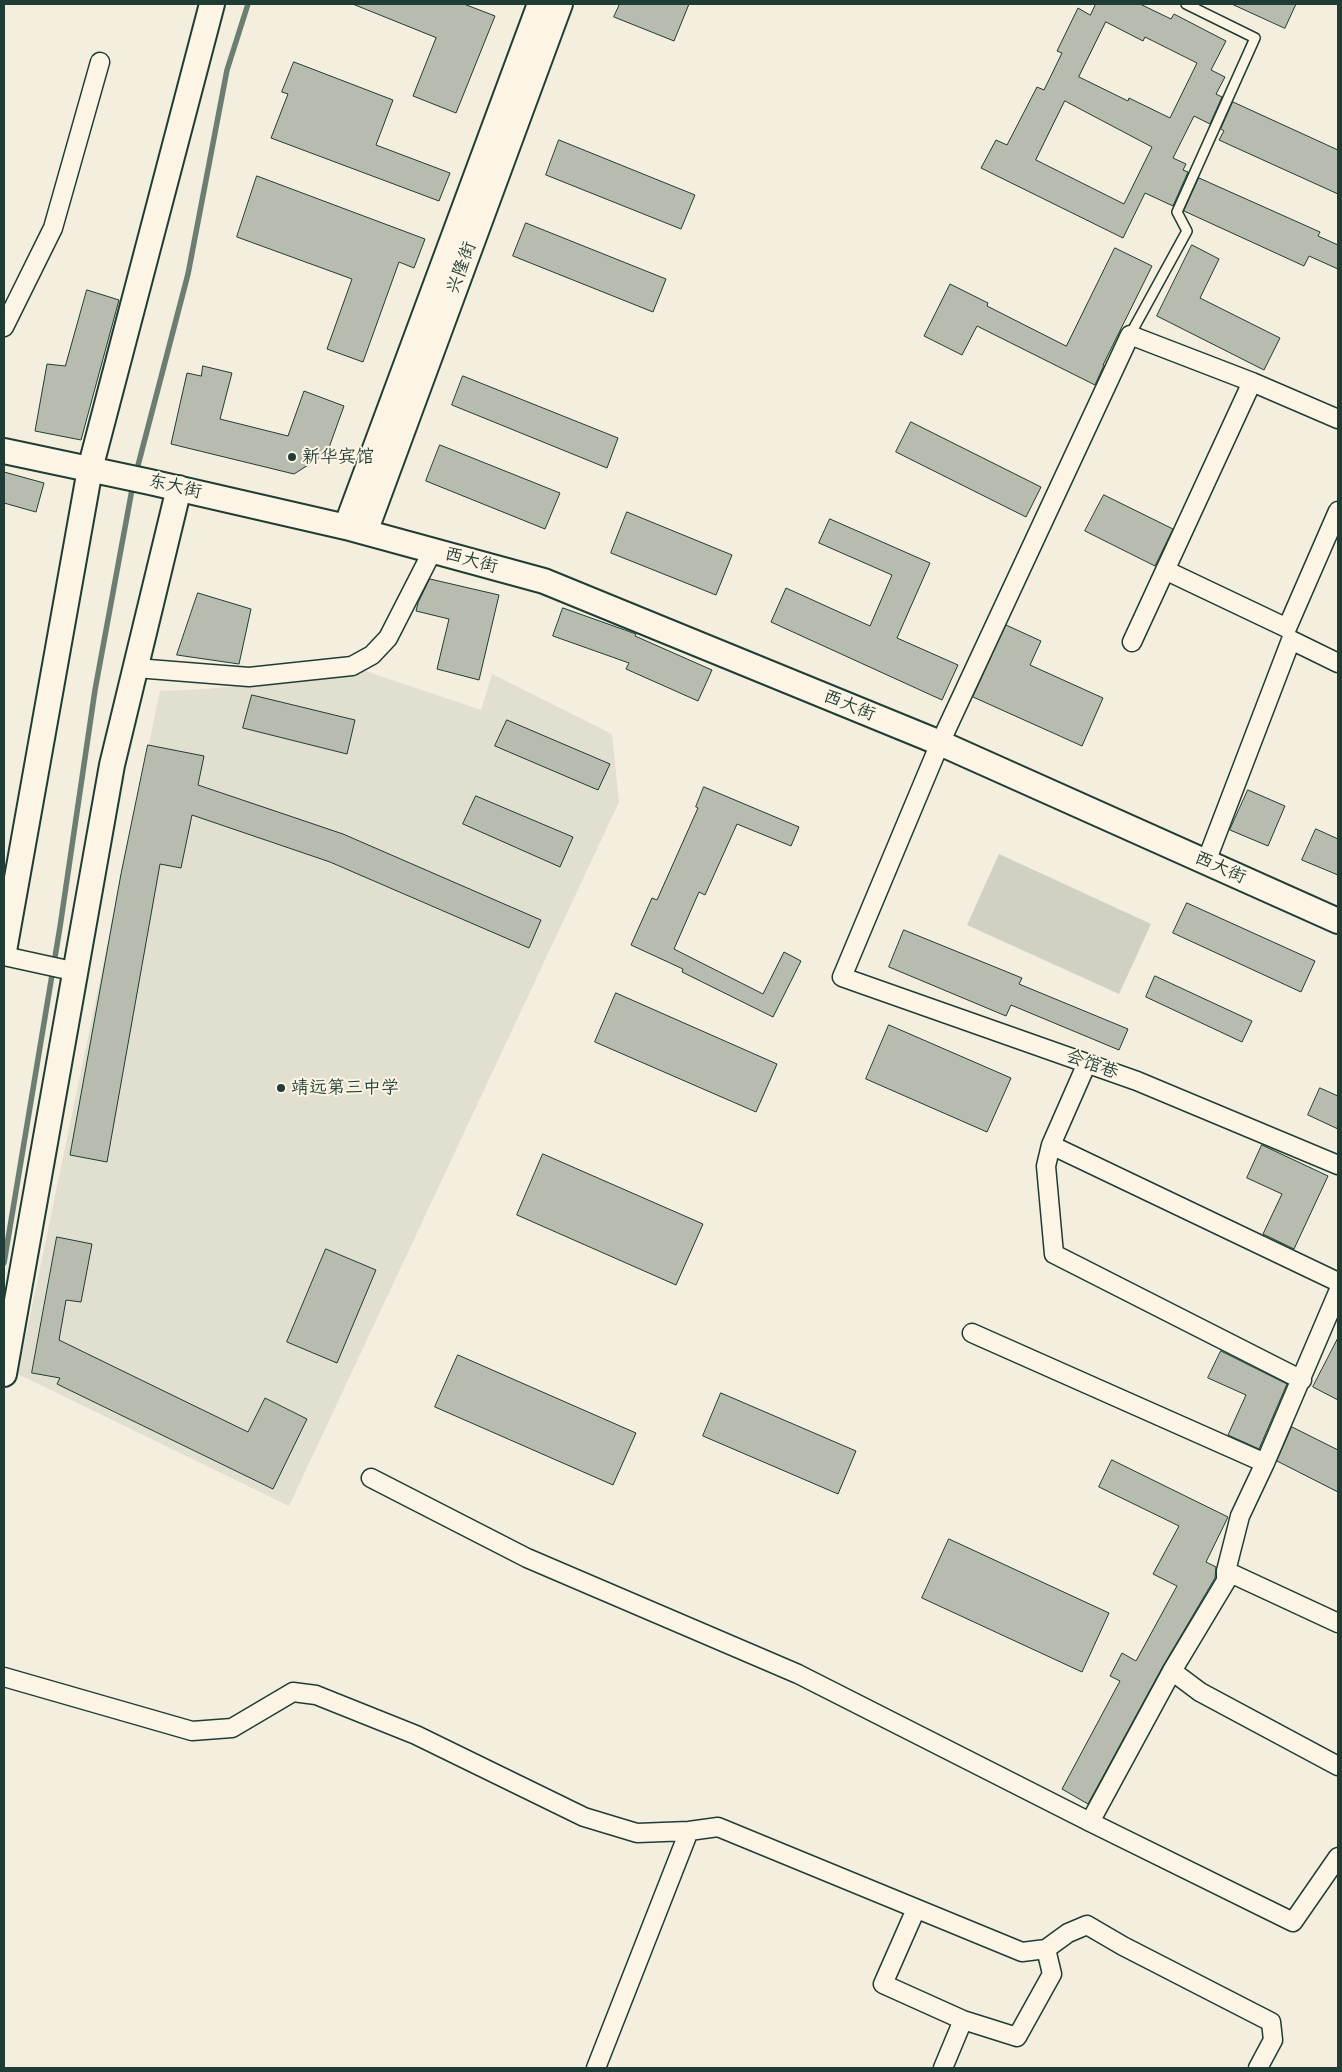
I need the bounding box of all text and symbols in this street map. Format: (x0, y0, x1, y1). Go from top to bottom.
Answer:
street label: 兴隆街 (443, 239, 481, 297)
place label: 新华宾馆 (302, 446, 374, 468)
marker: 新华宾馆 (286, 451, 298, 463)
street label: 东大街 (146, 470, 204, 504)
street label: 西大街 (442, 544, 500, 578)
street label: 西大街 (820, 686, 878, 726)
street label: 西大街 (1191, 847, 1249, 889)
street label: 会馆巷 (1063, 1046, 1121, 1084)
place label: 靖远第三中学 (291, 1077, 399, 1099)
marker: 靖远第三中学 (275, 1082, 287, 1094)

